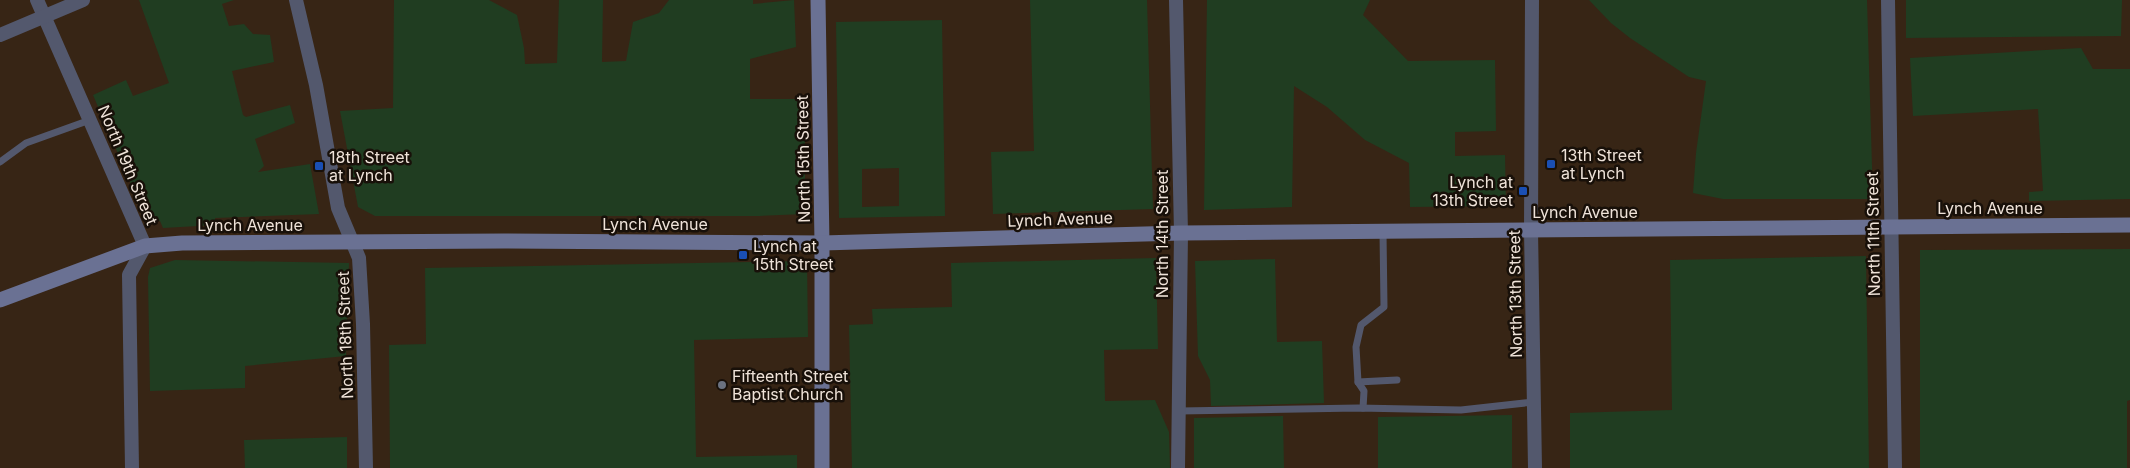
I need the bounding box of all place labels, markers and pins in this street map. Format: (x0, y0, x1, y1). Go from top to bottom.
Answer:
place label: 13th Street at Lynch (1561, 145, 1642, 183)
place label: 18th Street at Lynch (329, 147, 410, 185)
marker: 13th Street at Lynch (1545, 158, 1557, 170)
marker: 18th Street at Lynch (313, 160, 325, 172)
place label: Lynch at 13th Street (1432, 172, 1513, 210)
marker: Lynch at 13th Street (1517, 185, 1529, 197)
place label: Lynch at 15th Street (753, 236, 834, 274)
marker: Lynch at 15th Street (737, 249, 749, 261)
place label: Fifteenth Street Baptist Church (732, 366, 848, 404)
marker: Fifteenth Street Baptist Church (716, 379, 728, 391)

